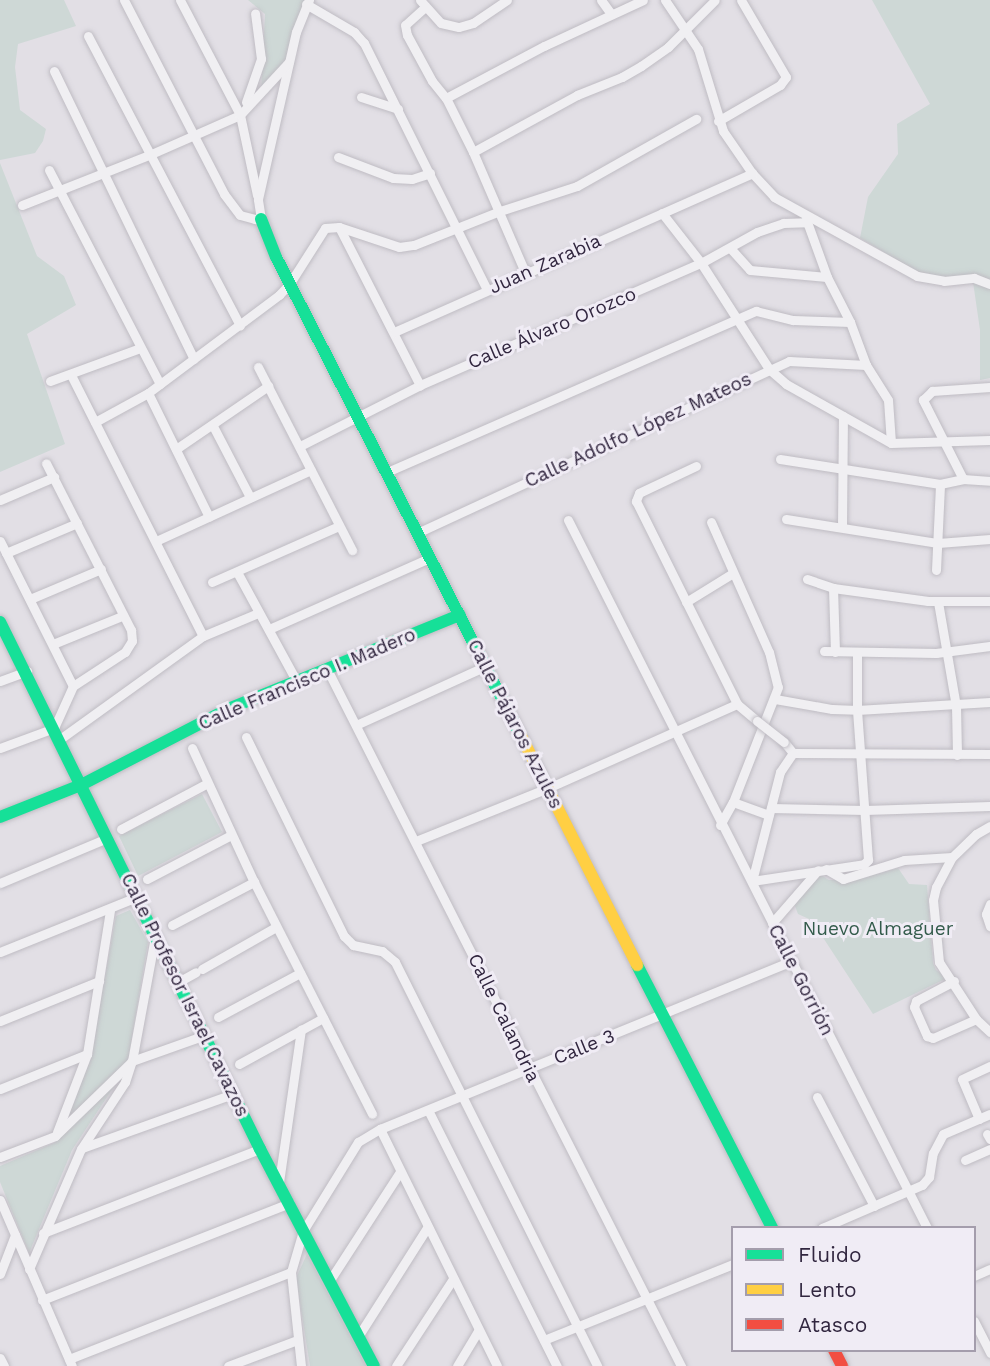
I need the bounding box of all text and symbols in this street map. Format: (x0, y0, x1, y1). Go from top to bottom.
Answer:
street label: Juan Zarabia (486, 229, 604, 299)
street label: Calle Álvaro Orozco (464, 282, 640, 374)
street label: Calle Adolfo López Mateos (521, 367, 755, 493)
street label: Calle Francisco I. Madero (195, 623, 419, 735)
street label: Calle Pájaros Azules (462, 635, 568, 813)
street label: Calle Profesor Israel Cavazos (116, 869, 254, 1121)
park label: Nuevo Almaguer (802, 918, 954, 940)
street label: Calle Gorrión (763, 921, 839, 1039)
street label: Calle Calandria (463, 950, 545, 1086)
street label: Calle 3 (550, 1024, 618, 1070)
legend (731, 1226, 976, 1352)
text: Fluido (798, 1242, 862, 1267)
text: Lento (798, 1277, 857, 1302)
text: Atasco (798, 1312, 867, 1337)

